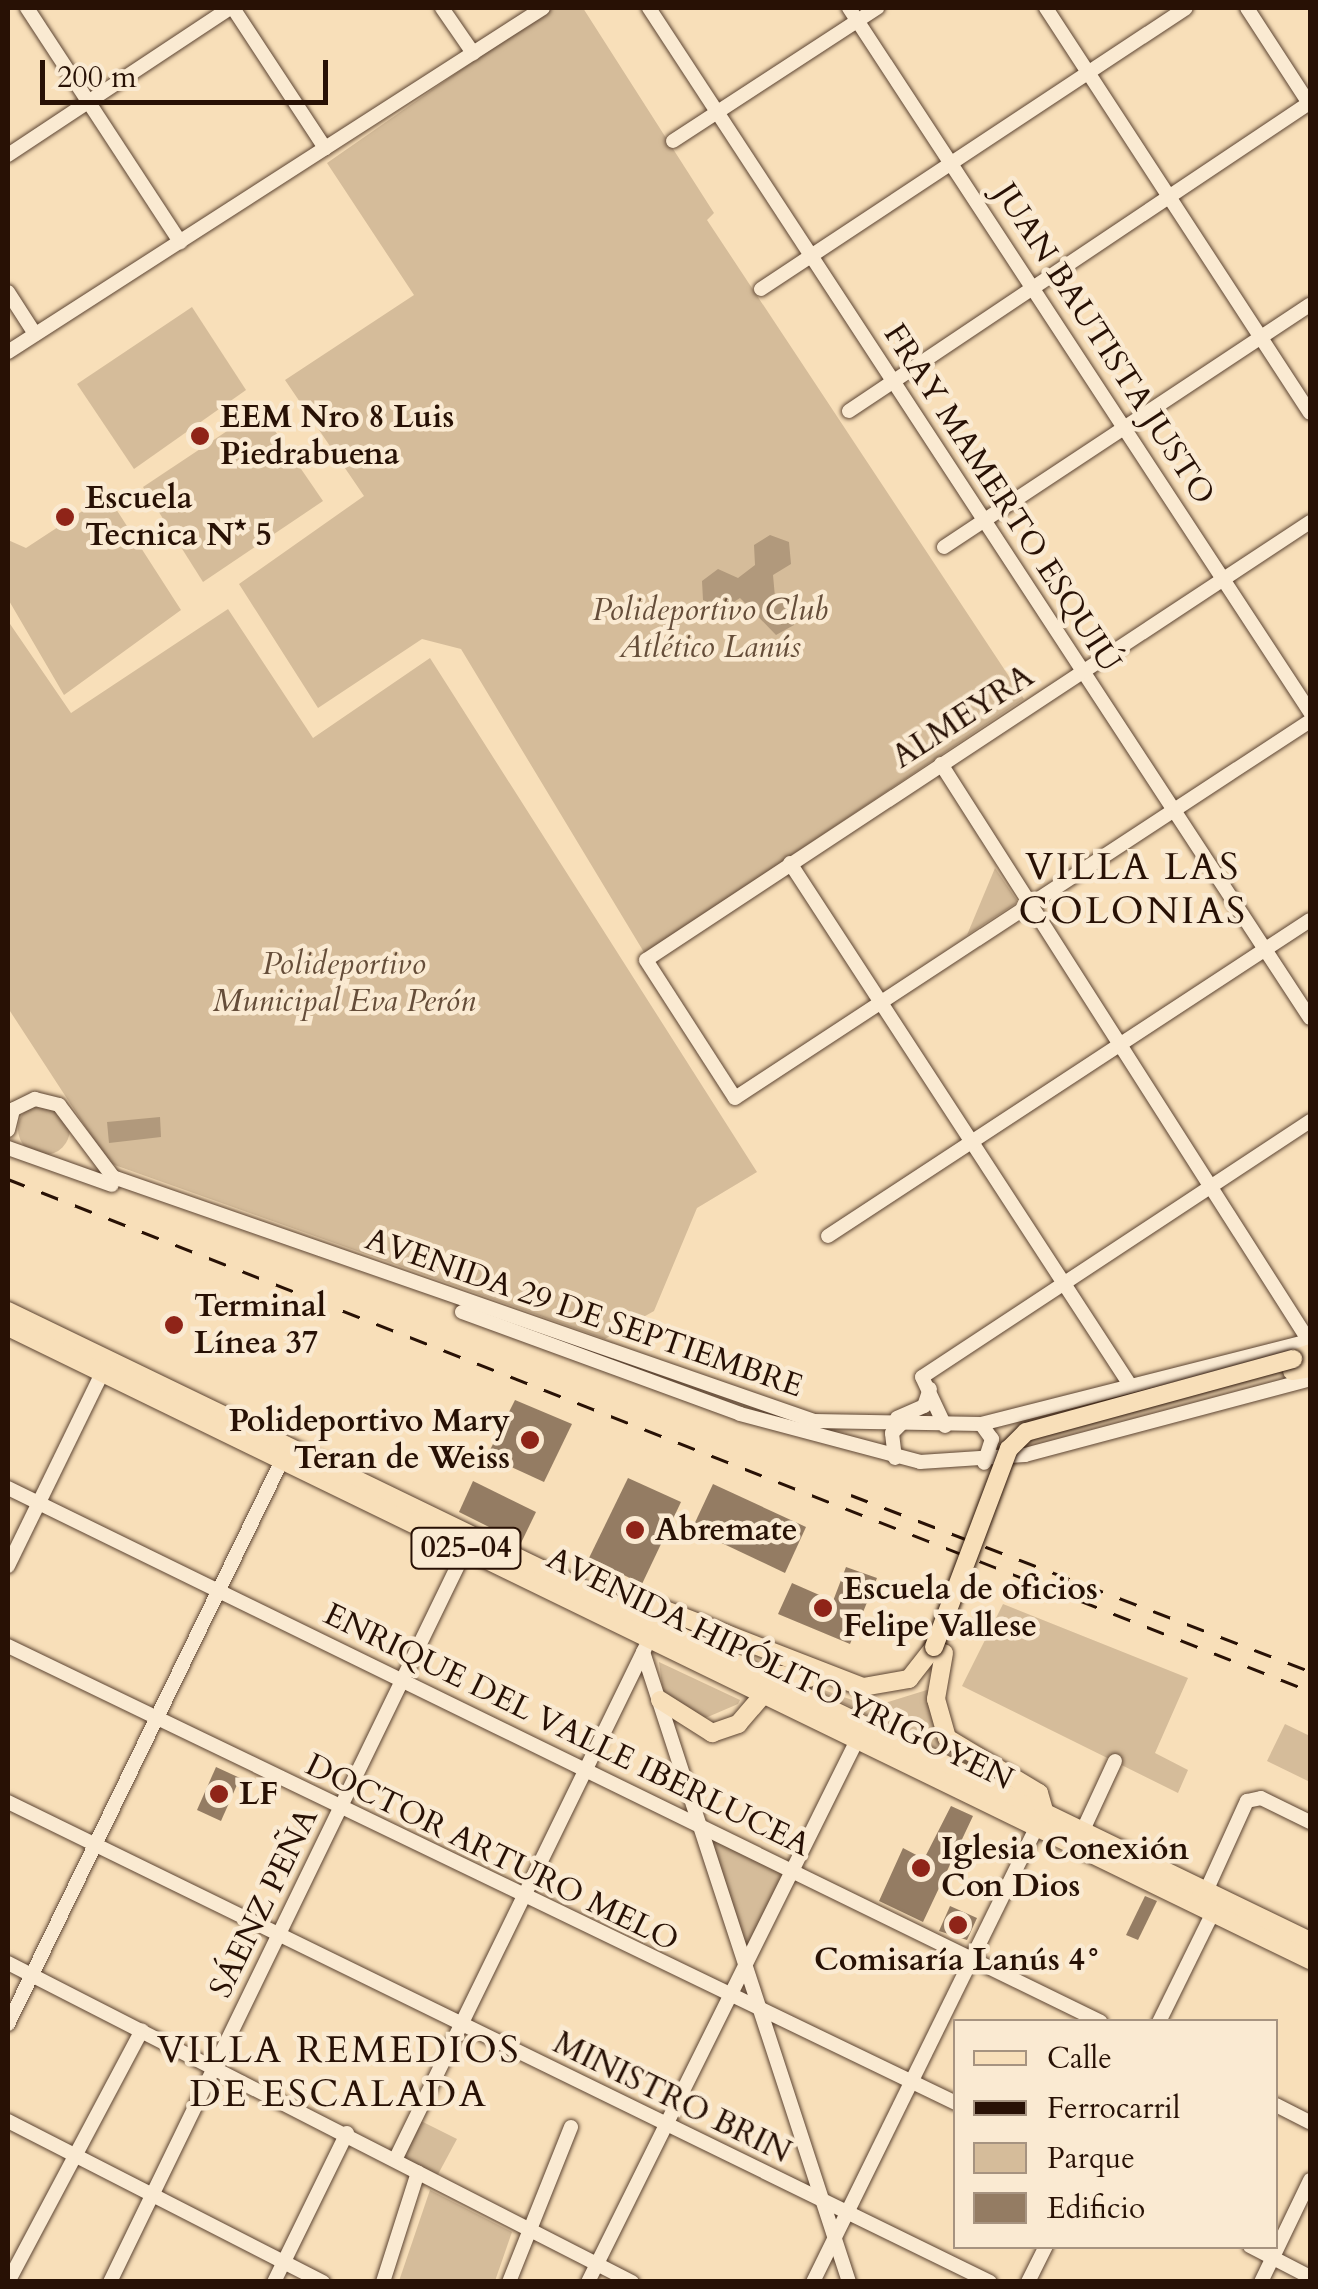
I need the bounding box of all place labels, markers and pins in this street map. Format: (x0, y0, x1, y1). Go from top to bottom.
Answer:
place label: EEM Nro 8 Luis Piedrabuena (220, 399, 454, 474)
marker: EEM Nro 8 Luis Piedrabuena (189, 425, 211, 447)
place label: Escuela Tecnica N* 5 (85, 480, 272, 555)
marker: Escuela Tecnica N* 5 (54, 506, 76, 528)
place label: Terminal Línea 37 (194, 1288, 326, 1363)
marker: Terminal Línea 37 (163, 1314, 185, 1336)
place label: Polideportivo Mary Teran de Weiss (229, 1403, 510, 1478)
marker: Polideportivo Mary Teran de Weiss (519, 1429, 541, 1451)
place label: Abremate (655, 1511, 798, 1549)
marker: Abremate (624, 1519, 646, 1541)
place label: Escuela de oficios Felipe Vallese (843, 1571, 1098, 1646)
marker: Escuela de oficios Felipe Vallese (812, 1597, 834, 1619)
place label: LF (239, 1775, 278, 1813)
marker: LF (208, 1783, 230, 1805)
place label: Iglesia Conexión Con Dios (941, 1831, 1189, 1906)
marker: Iglesia Conexión Con Dios (910, 1857, 932, 1879)
marker: Comisaría Lanús 4° (947, 1914, 969, 1936)
place label: Comisaría Lanús 4° (814, 1941, 1102, 1979)

